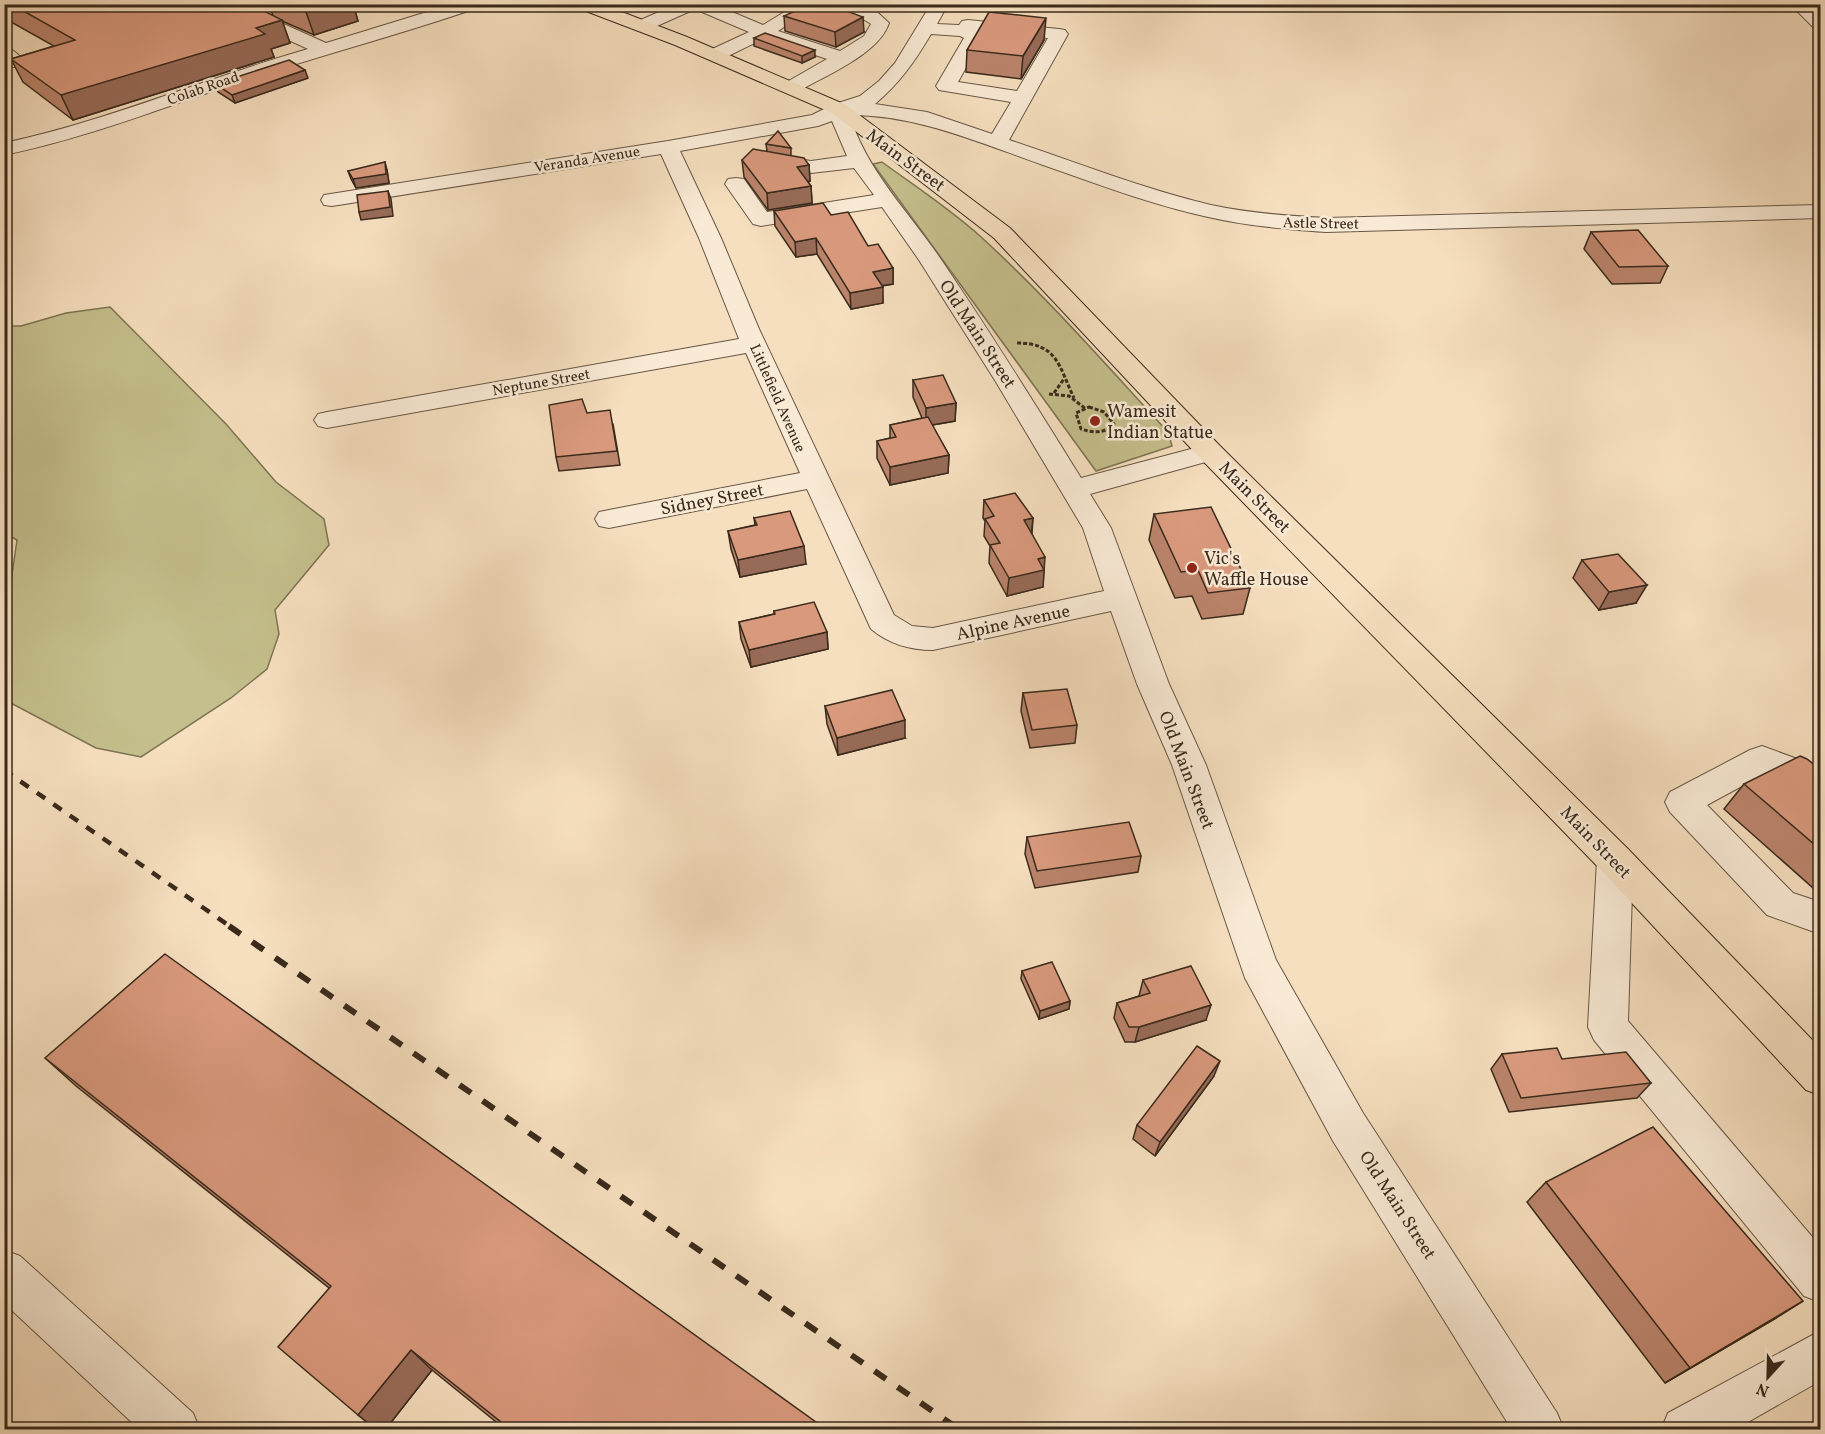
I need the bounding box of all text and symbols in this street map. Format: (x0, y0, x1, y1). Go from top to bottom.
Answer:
street label: Colab Road (165, 67, 242, 111)
street label: Main Street (860, 124, 950, 199)
street label: Veranda Avenue (533, 142, 642, 179)
street label: Astle Street (1283, 213, 1359, 236)
street label: Old Main Street (932, 276, 1021, 394)
street label: Littlefield Avenue (743, 341, 810, 456)
street label: Neptune Street (491, 365, 592, 402)
place label: Wamesit Indian Statue (1107, 400, 1213, 446)
marker: Wamesit Indian Statue (1088, 414, 1102, 428)
street label: Main Street (1212, 456, 1296, 540)
street label: Sidney Street (659, 478, 766, 523)
place label: Vic's Waffle House (1204, 547, 1308, 593)
marker: Vic's Waffle House (1185, 561, 1199, 575)
street label: Alpine Avenue (954, 599, 1072, 648)
street label: Old Main Street (1152, 708, 1220, 833)
street label: Main Street (1554, 801, 1636, 885)
street label: Old Main Street (1352, 1147, 1441, 1265)
north arrow (1738, 1347, 1798, 1407)
text: N (1753, 1377, 1773, 1401)

